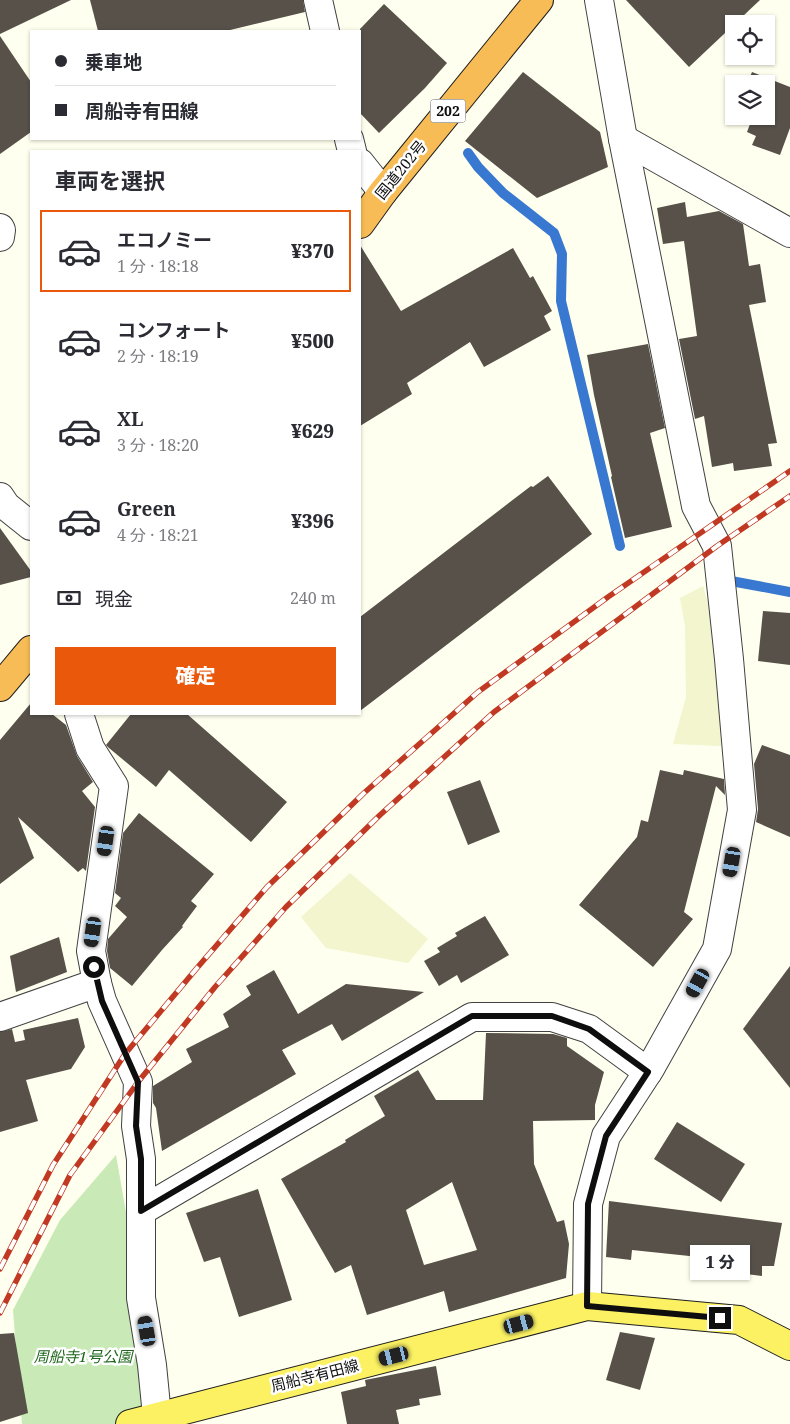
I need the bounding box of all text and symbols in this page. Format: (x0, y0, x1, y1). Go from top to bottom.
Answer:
map controls (725, 15, 775, 125)
button: locate (725, 15, 775, 65)
text: 乗車地 (85, 49, 142, 75)
button: layers (725, 75, 775, 125)
text: 周船寺有田線 (85, 98, 199, 124)
road number: 202 (430, 100, 466, 122)
street label: 国道202号 (370, 136, 430, 203)
text: 車両を選択 (55, 165, 165, 195)
text: エコノミー (117, 227, 212, 253)
icon: car (57, 229, 102, 274)
text: ¥370 (291, 238, 334, 264)
text: 1 分 · 18:18 (117, 255, 199, 277)
text: コンフォート (117, 317, 230, 343)
icon: car (57, 319, 102, 364)
text: ¥500 (291, 328, 334, 354)
text: 2 分 · 18:19 (117, 345, 199, 367)
text: XL (117, 406, 143, 432)
icon: car (57, 409, 102, 454)
text: ¥629 (291, 418, 334, 444)
text: 3 分 · 18:20 (117, 434, 199, 456)
text: Green (117, 496, 176, 522)
icon: car (57, 499, 102, 544)
text: ¥396 (291, 508, 334, 534)
text: 4 分 · 18:21 (117, 524, 199, 546)
icon: cash (55, 584, 83, 612)
text: 現金 (95, 586, 133, 612)
text: 240 m (290, 587, 336, 609)
button: 確定 (55, 647, 336, 705)
car (96, 825, 115, 857)
car (722, 846, 741, 878)
car (83, 916, 102, 948)
route start (83, 956, 105, 978)
car (684, 966, 711, 1000)
callout: 1 分 (690, 1246, 750, 1280)
text: 1 分 (705, 1251, 735, 1273)
route end (709, 1307, 731, 1329)
car (502, 1313, 535, 1335)
car (137, 1315, 156, 1347)
car (377, 1345, 410, 1367)
park label: 周船寺1号公園 (34, 1346, 134, 1366)
street label: 周船寺有田線 (269, 1354, 361, 1396)

